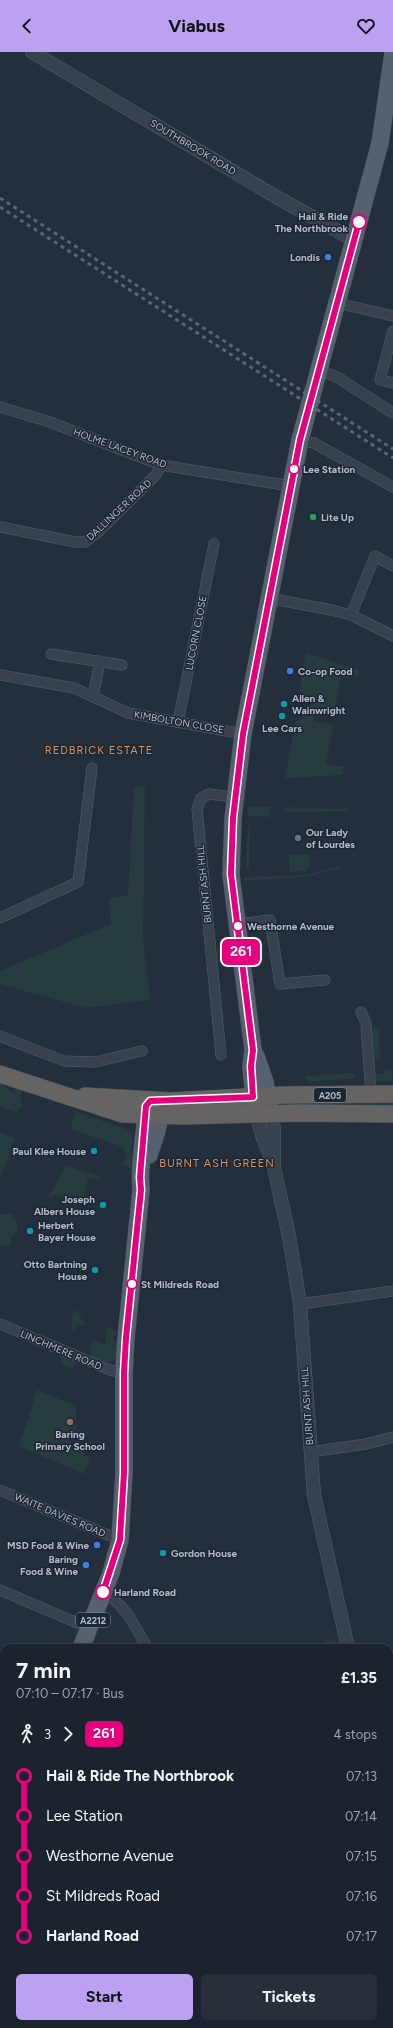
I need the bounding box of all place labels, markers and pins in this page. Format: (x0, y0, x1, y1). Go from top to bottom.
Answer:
place label: Hail & Ride The Northbrook (275, 210, 349, 235)
marker: Hail & Ride The Northbrook (351, 214, 367, 230)
place label: Londis (290, 251, 320, 264)
marker: Londis (323, 252, 333, 262)
marker: Lee Station (288, 463, 300, 475)
place label: Lee Station (303, 463, 356, 476)
place label: Lite Up (321, 511, 354, 524)
marker: Lite Up (308, 512, 318, 522)
place label: Co-op Food (298, 665, 352, 678)
marker: Co-op Food (285, 666, 295, 676)
place label: Allen & Wainwright (292, 692, 345, 717)
marker: Allen & Wainwright (279, 699, 289, 709)
marker: Lee Cars (277, 711, 287, 721)
place label: Lee Cars (262, 722, 302, 735)
place label: Our Lady of Lourdes (306, 826, 355, 851)
marker: Our Lady of Lourdes (293, 833, 303, 843)
marker: Westhorne Avenue (232, 920, 244, 932)
place label: Westhorne Avenue (247, 920, 335, 933)
place label: Paul Klee House (12, 1145, 86, 1158)
marker: Paul Klee House (89, 1146, 99, 1156)
place label: Joseph Albers House (34, 1193, 95, 1218)
marker: Joseph Albers House (98, 1200, 108, 1210)
place label: Herbert Bayer House (38, 1219, 96, 1244)
marker: Herbert Bayer House (25, 1226, 35, 1236)
place label: Otto Bartning House (24, 1258, 87, 1283)
marker: Otto Bartning House (90, 1265, 100, 1275)
marker: St Mildreds Road (126, 1278, 138, 1290)
place label: St Mildreds Road (141, 1278, 219, 1291)
marker: Baring Primary School (65, 1417, 75, 1427)
place label: Baring Primary School (35, 1428, 105, 1453)
place label: MSD Food & Wine (7, 1539, 89, 1552)
marker: MSD Food & Wine (92, 1540, 102, 1550)
place label: Gordon House (171, 1547, 237, 1560)
marker: Gordon House (158, 1548, 168, 1558)
place label: Baring Food & Wine (20, 1553, 78, 1578)
marker: Baring Food & Wine (81, 1560, 91, 1570)
marker: Harland Road (95, 1584, 111, 1600)
place label: Harland Road (114, 1586, 176, 1599)

